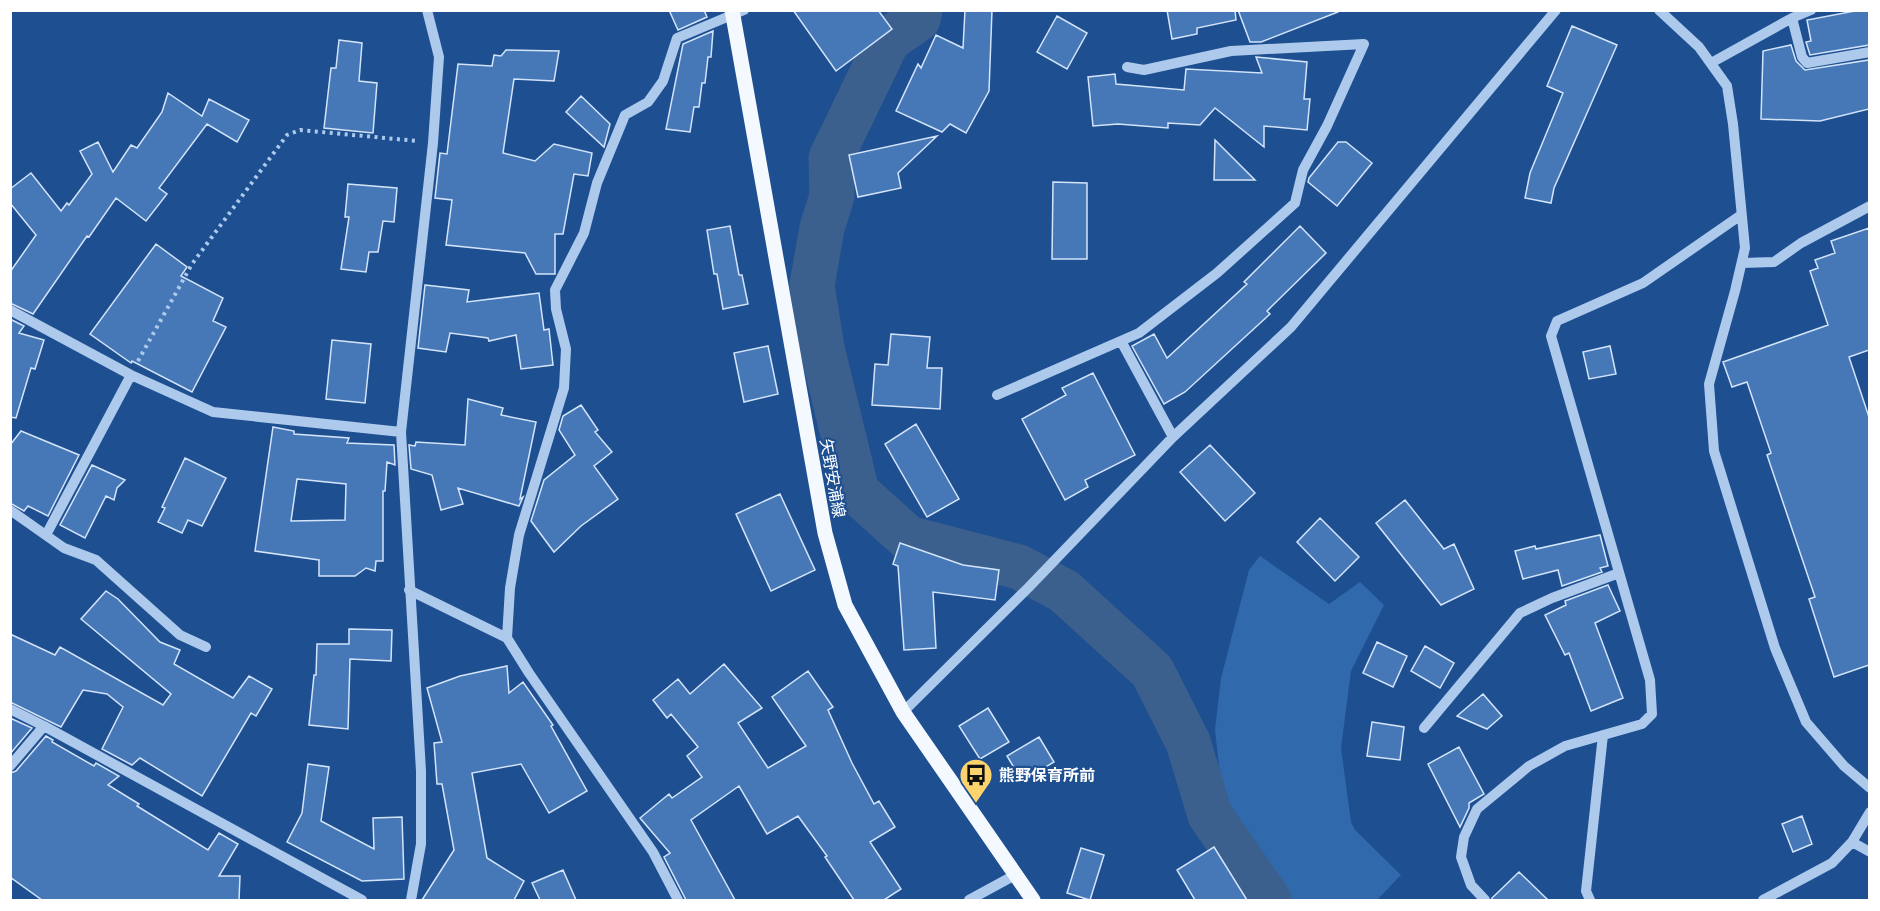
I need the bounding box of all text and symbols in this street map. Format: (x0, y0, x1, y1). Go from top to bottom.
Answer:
street label: 矢野安浦線 (815, 437, 851, 519)
bus stop icon: 熊野保育所前 (958, 757, 994, 804)
place label: 熊野保育所前 (999, 764, 1095, 786)

